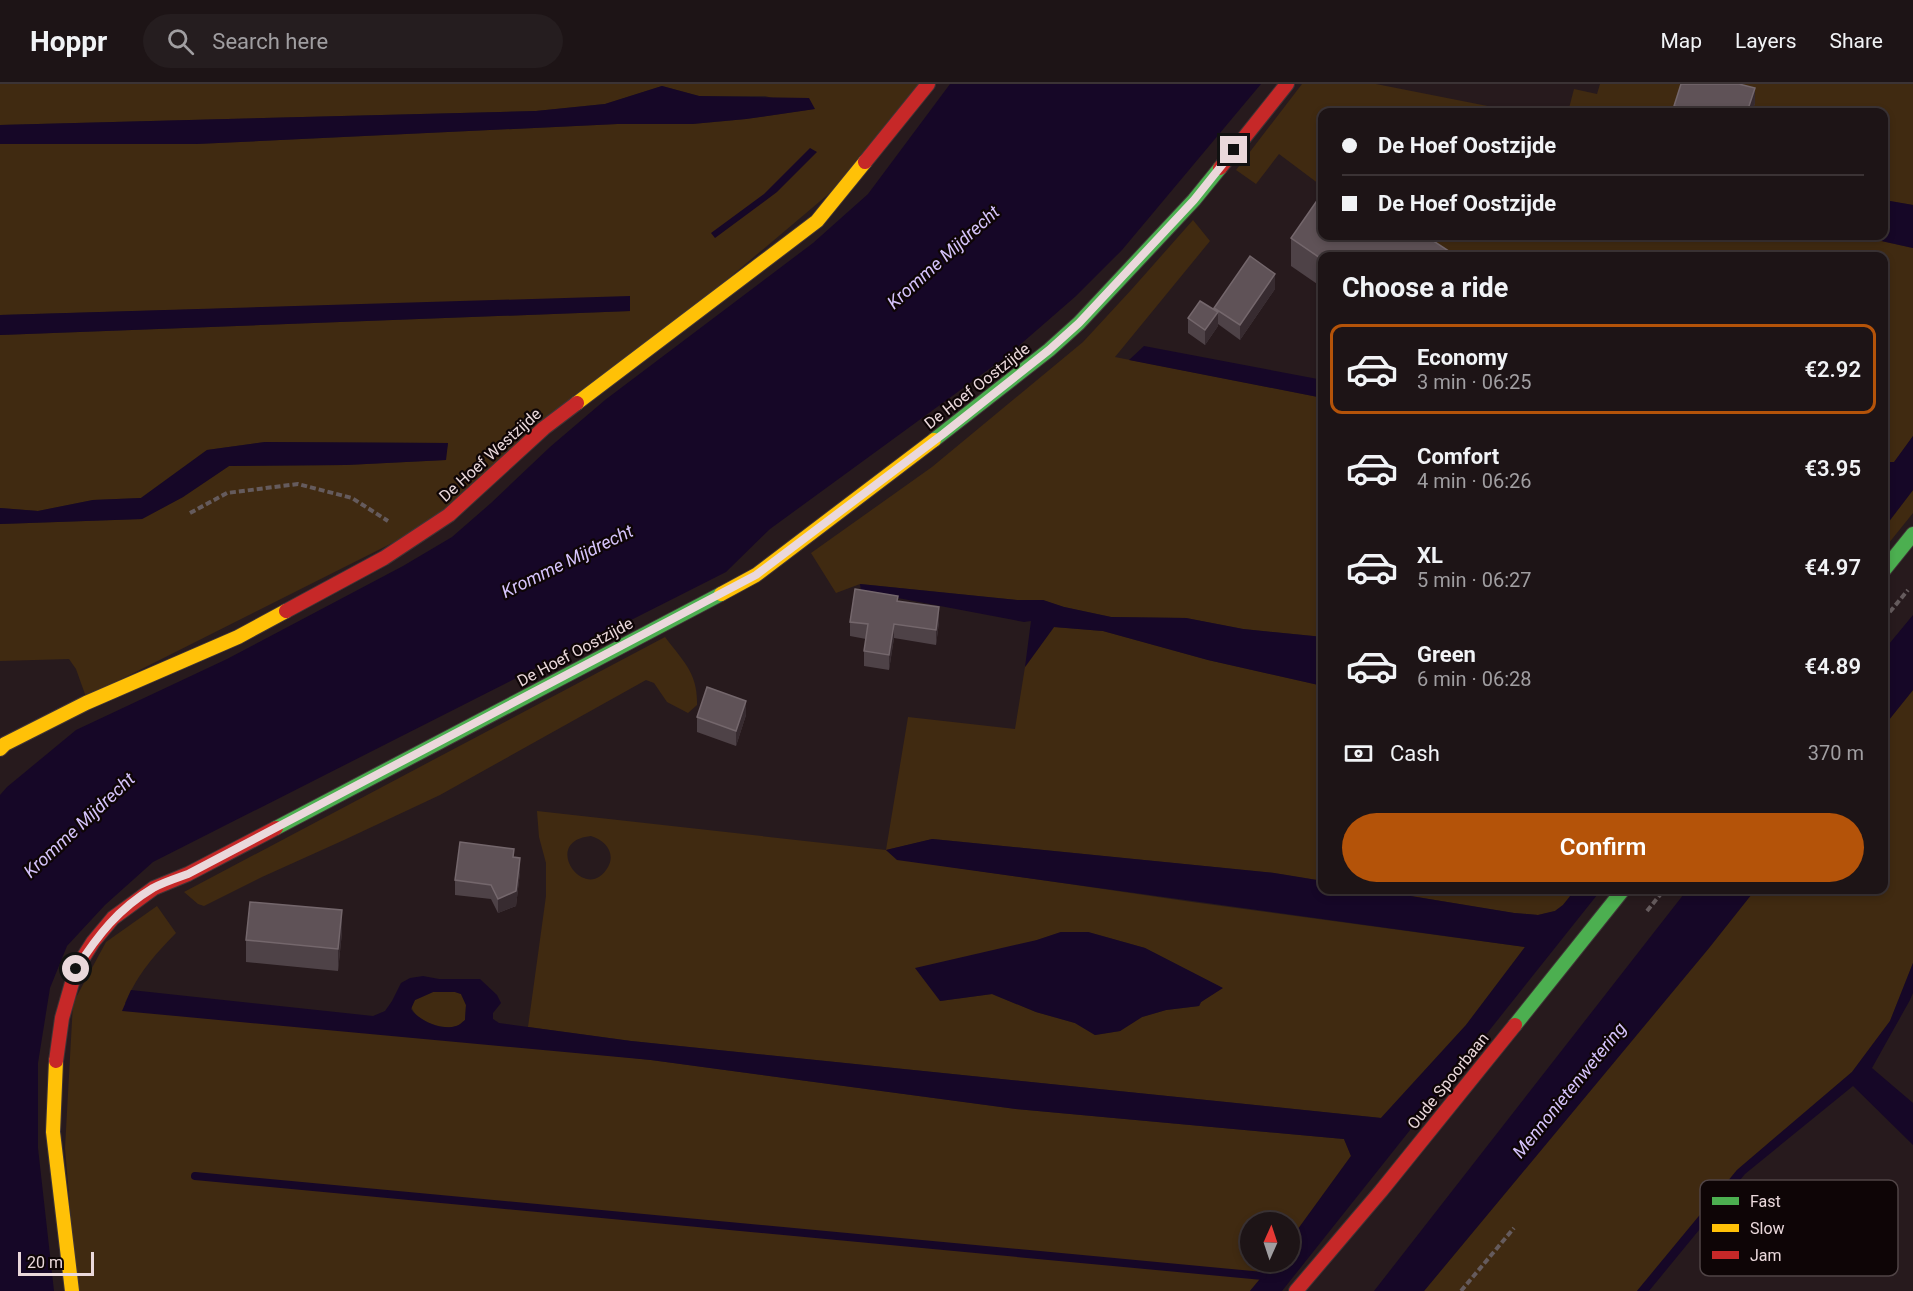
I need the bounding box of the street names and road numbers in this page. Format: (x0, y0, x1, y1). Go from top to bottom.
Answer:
street label: De Hoef Oostzijde (921, 339, 1033, 433)
street label: De Hoef Westzijde (435, 404, 545, 506)
street label: De Hoef Oostzijde (514, 613, 636, 691)
street label: Oude Spoorbaan (1403, 1029, 1493, 1133)

